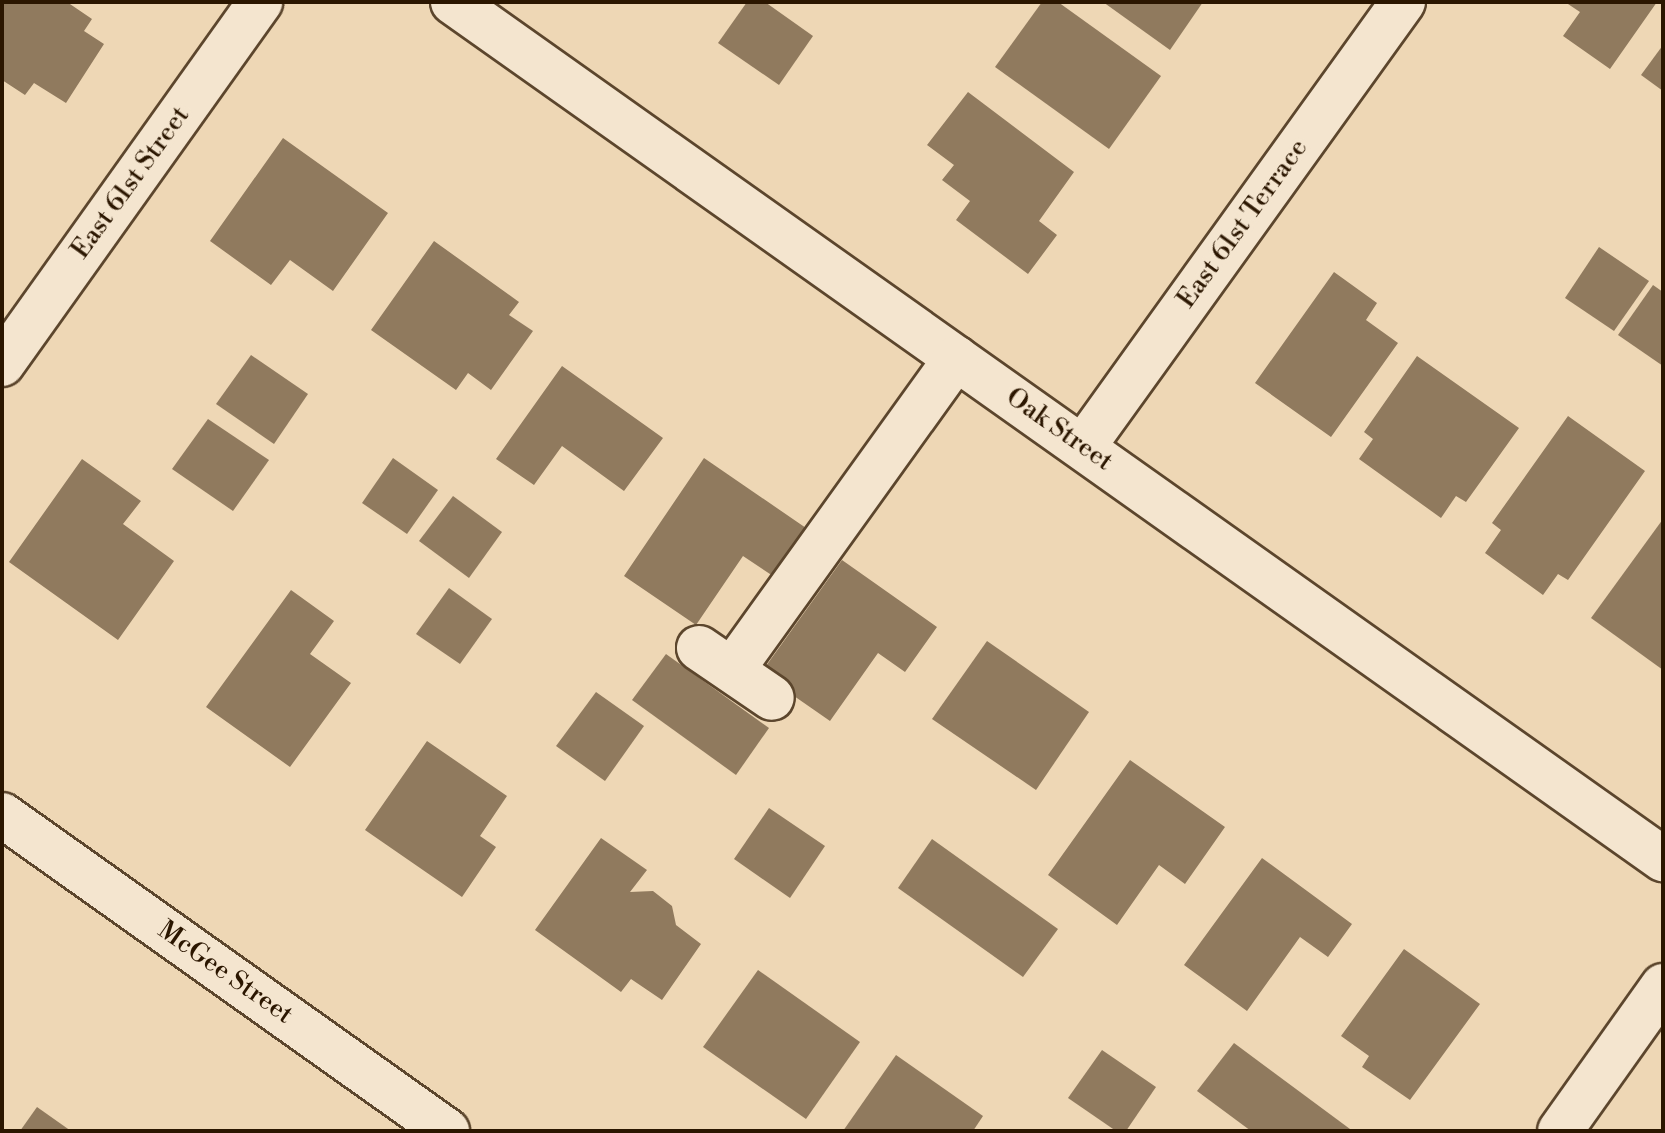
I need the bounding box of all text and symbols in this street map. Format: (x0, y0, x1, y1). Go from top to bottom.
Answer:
street label: East 61st Street (65, 101, 197, 265)
street label: East 61st Terrace (1171, 134, 1315, 314)
street label: Oak Street (1000, 382, 1118, 478)
street label: McGee Street (152, 915, 298, 1031)

